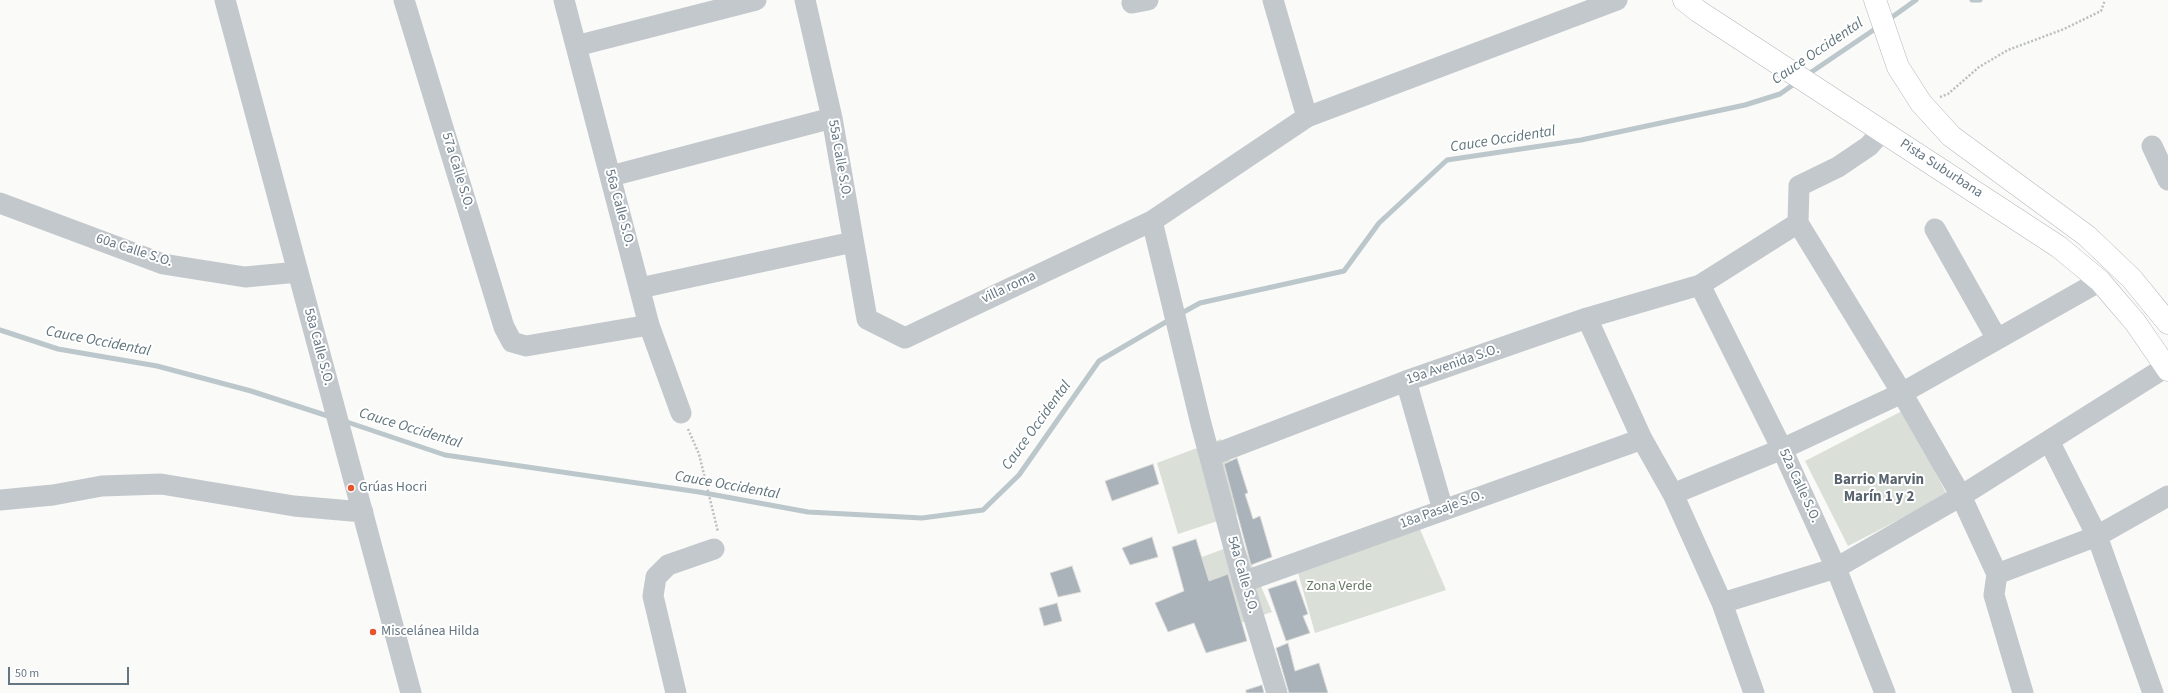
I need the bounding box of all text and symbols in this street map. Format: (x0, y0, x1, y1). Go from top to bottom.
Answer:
water label: Cauce Occidental (1769, 15, 1867, 89)
street label: 55a Calle S.O. (824, 118, 854, 200)
water label: Cauce Occidental (1449, 123, 1557, 157)
street label: 57a Calle S.O. (437, 131, 477, 211)
street label: Pista Suburbana (1896, 136, 1986, 202)
street label: 56a Calle S.O. (601, 167, 637, 249)
street label: 60a Calle S.O. (94, 231, 174, 271)
street label: villa roma (979, 268, 1039, 308)
street label: 58a Calle S.O. (300, 306, 336, 388)
water label: Cauce Occidental (44, 323, 152, 361)
street label: 19a Avenida S.O. (1404, 341, 1502, 389)
water label: Cauce Occidental (999, 378, 1075, 474)
water label: Cauce Occidental (357, 405, 463, 453)
street label: 52a Calle S.O. (1775, 446, 1823, 526)
water label: Cauce Occidental (673, 468, 781, 504)
district label: Barrio Marvin Marín 1 y 2 (1834, 472, 1924, 507)
place label: Grúas Hocri (359, 480, 427, 496)
marker: Grúas Hocri (346, 483, 356, 493)
street label: 18a Pasaje S.O. (1398, 487, 1486, 533)
street label: 54a Calle S.O. (1223, 534, 1261, 616)
park label: Zona Verde (1306, 579, 1372, 595)
place label: Miscelánea Hilda (381, 624, 479, 640)
marker: Miscelánea Hilda (368, 627, 378, 637)
scale bar (10, 659, 131, 685)
text: 50 m (15, 665, 39, 682)

